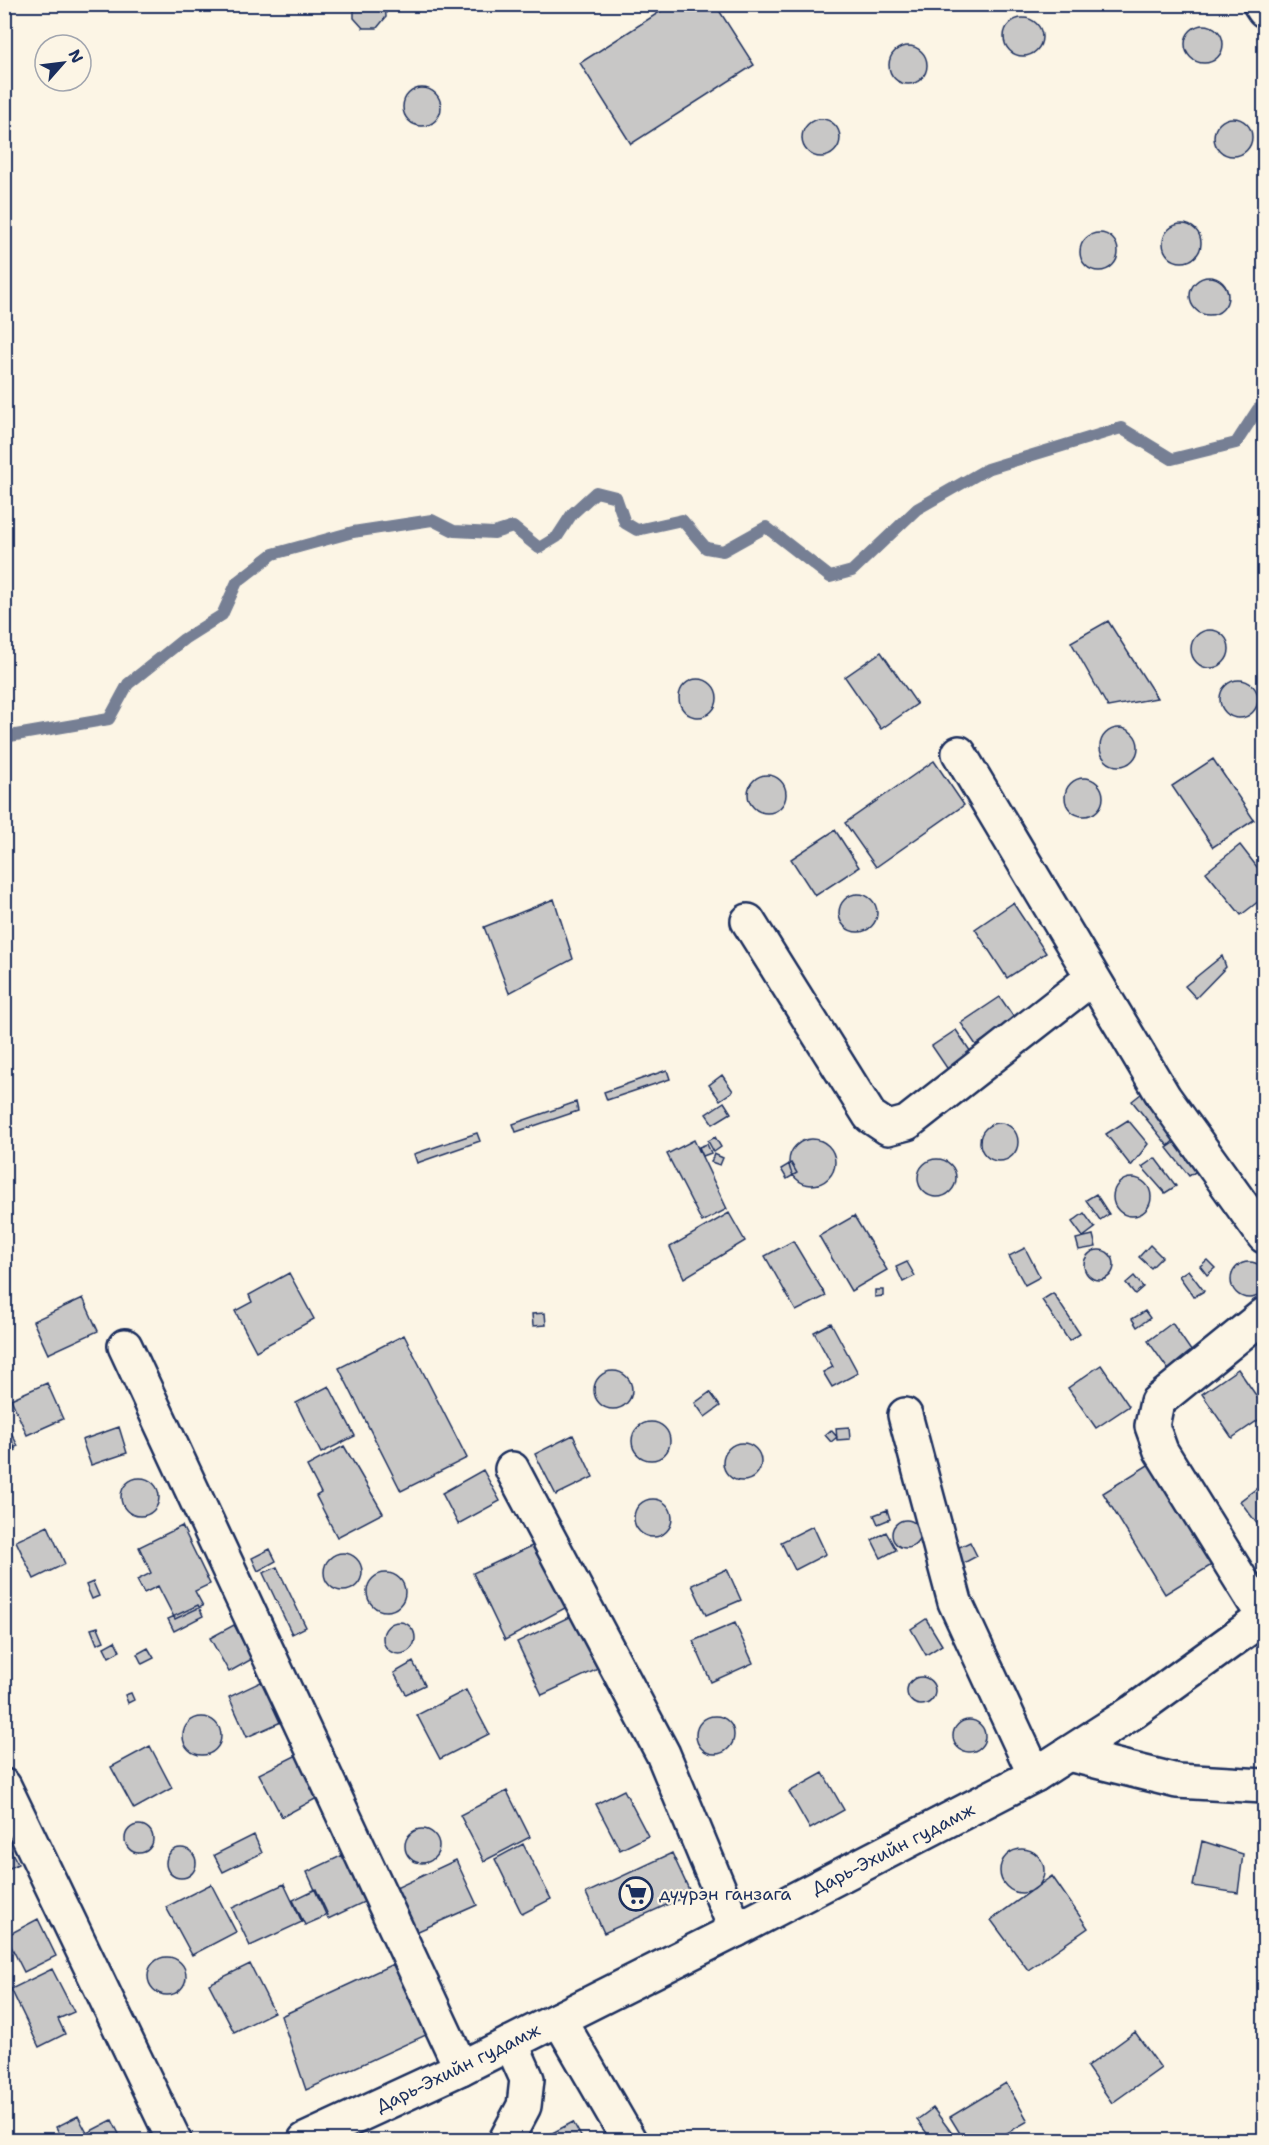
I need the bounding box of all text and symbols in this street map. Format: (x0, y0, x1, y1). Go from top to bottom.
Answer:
north arrow (33, 33, 93, 93)
text: N (64, 46, 88, 67)
street label: Дарь-Эхийн гудамж (807, 1797, 979, 1901)
supermarket icon: дүүрэн ганзага (618, 1876, 654, 1912)
place label: дүүрэн ганзага (659, 1882, 792, 1906)
street label: Дарь-Эхийн гудамж (372, 2017, 545, 2118)

